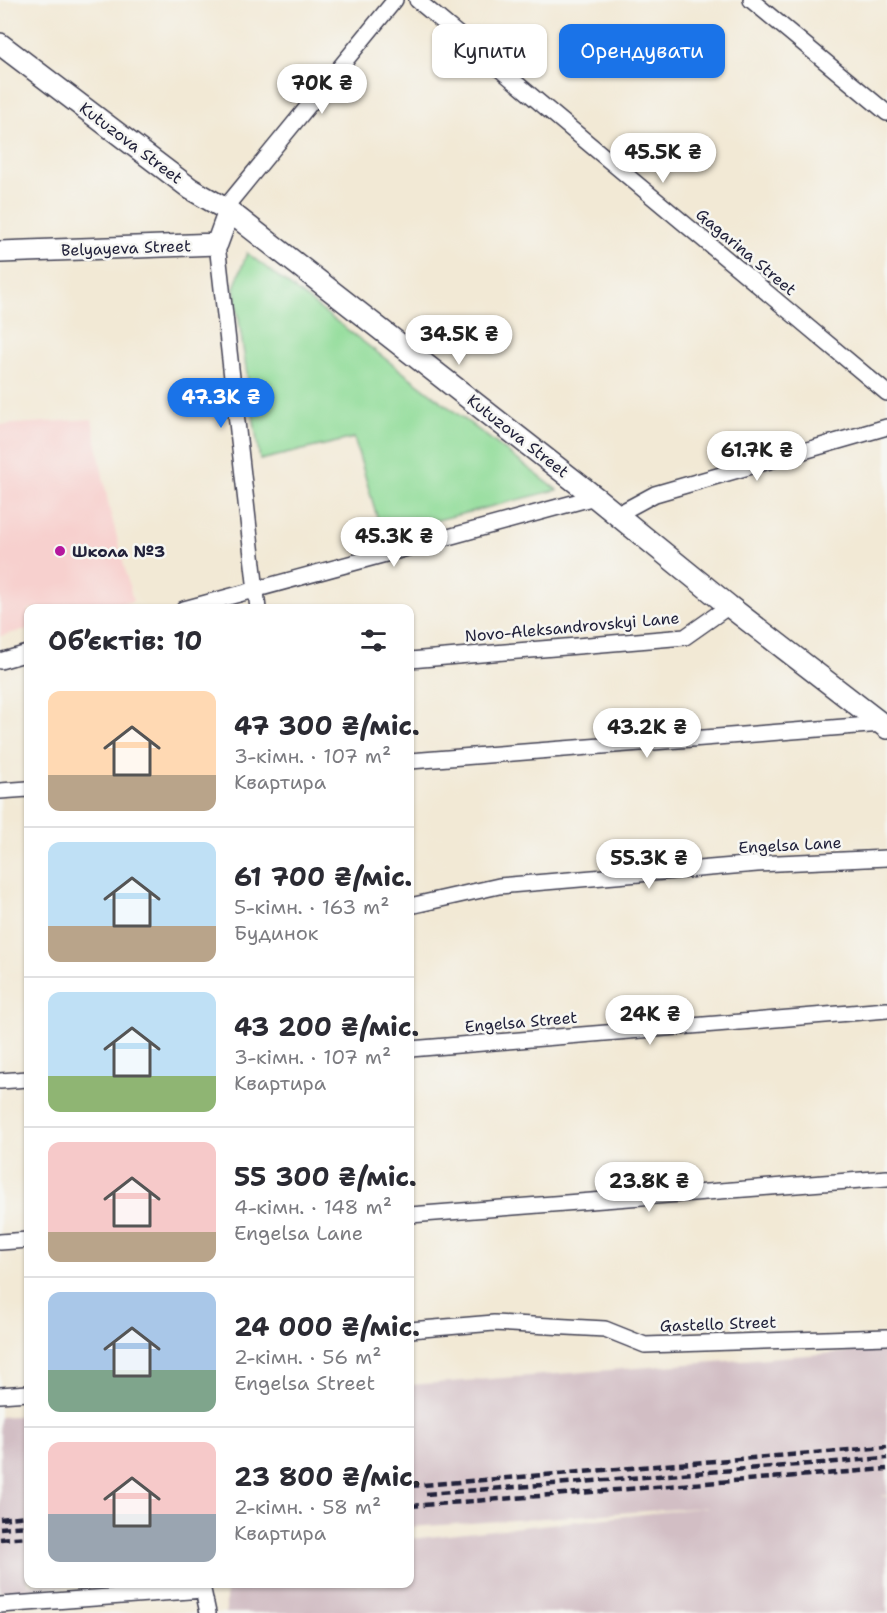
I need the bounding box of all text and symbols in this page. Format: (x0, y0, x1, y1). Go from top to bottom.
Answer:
chip: Купити (432, 24, 547, 78)
chip: Орендувати (559, 24, 725, 78)
pin: 70K ₴ (280, 64, 364, 115)
text: 70K ₴ (291, 70, 353, 96)
street label: Kutuzova Street (75, 97, 187, 189)
pin: 45.5K ₴ (608, 133, 718, 184)
text: 45.5K ₴ (624, 139, 702, 165)
street label: Gagarina Street (691, 204, 801, 300)
street label: Belyayeva Street (61, 235, 191, 261)
pin: 34.5K ₴ (404, 315, 514, 366)
text: 34.5K ₴ (419, 321, 499, 347)
pin: 47.3K ₴ (166, 378, 276, 429)
text: 47.3K ₴ (181, 384, 261, 410)
street label: Kutuzova Street (463, 390, 573, 482)
pin: 61.7K ₴ (702, 431, 812, 482)
text: 61.7K ₴ (721, 437, 793, 463)
pin: 45.3K ₴ (339, 517, 449, 568)
text: 45.3K ₴ (355, 523, 433, 549)
place label: Школа №3 (72, 541, 165, 562)
marker: Школа №3 (53, 544, 67, 558)
street label: Novo-Aleksandrovskyi Lane (464, 607, 680, 647)
text: Об’єктів: 10 (48, 623, 202, 658)
icon: filters (357, 624, 390, 657)
text: 47 300 ₴/міс. (234, 708, 420, 743)
pin: 43.2K ₴ (592, 708, 702, 759)
text: 43.2K ₴ (607, 714, 687, 740)
icon: home (96, 715, 168, 787)
text: 3-кімн. · 107 m² (234, 743, 391, 769)
text: Квартира (234, 769, 326, 795)
street label: Engelsa Lane (738, 832, 842, 858)
pin: 55.3K ₴ (594, 839, 704, 890)
text: 55.3K ₴ (610, 845, 688, 871)
text: 61 700 ₴/міс. (234, 859, 412, 894)
icon: home (96, 866, 168, 938)
text: 5-кімн. · 163 m² (234, 894, 390, 920)
text: Будинок (234, 920, 318, 946)
pin: 24K ₴ (608, 995, 692, 1046)
text: 24K ₴ (619, 1001, 681, 1027)
street label: Engelsa Street (464, 1007, 578, 1037)
text: 43 200 ₴/міс. (234, 1009, 419, 1044)
icon: home (96, 1016, 168, 1088)
text: 3-кімн. · 107 m² (234, 1044, 391, 1070)
text: Квартира (234, 1070, 326, 1096)
text: 55 300 ₴/міс. (234, 1159, 417, 1194)
pin: 23.8K ₴ (594, 1162, 704, 1213)
icon: home (96, 1166, 168, 1238)
text: 23.8K ₴ (609, 1168, 689, 1194)
text: 4-кімн. · 148 m² (234, 1194, 392, 1220)
text: Engelsa Lane (234, 1220, 363, 1246)
text: 24 000 ₴/міс. (234, 1309, 420, 1344)
street label: Gastello Street (659, 1311, 777, 1337)
icon: home (96, 1316, 168, 1388)
text: 2-кімн. · 56 m² (234, 1344, 381, 1370)
text: Engelsa Street (234, 1370, 375, 1396)
text: 23 800 ₴/міс. (234, 1459, 421, 1494)
icon: home (96, 1466, 168, 1538)
text: 2-кімн. · 58 m² (234, 1494, 381, 1520)
text: Квартира (234, 1520, 326, 1546)

